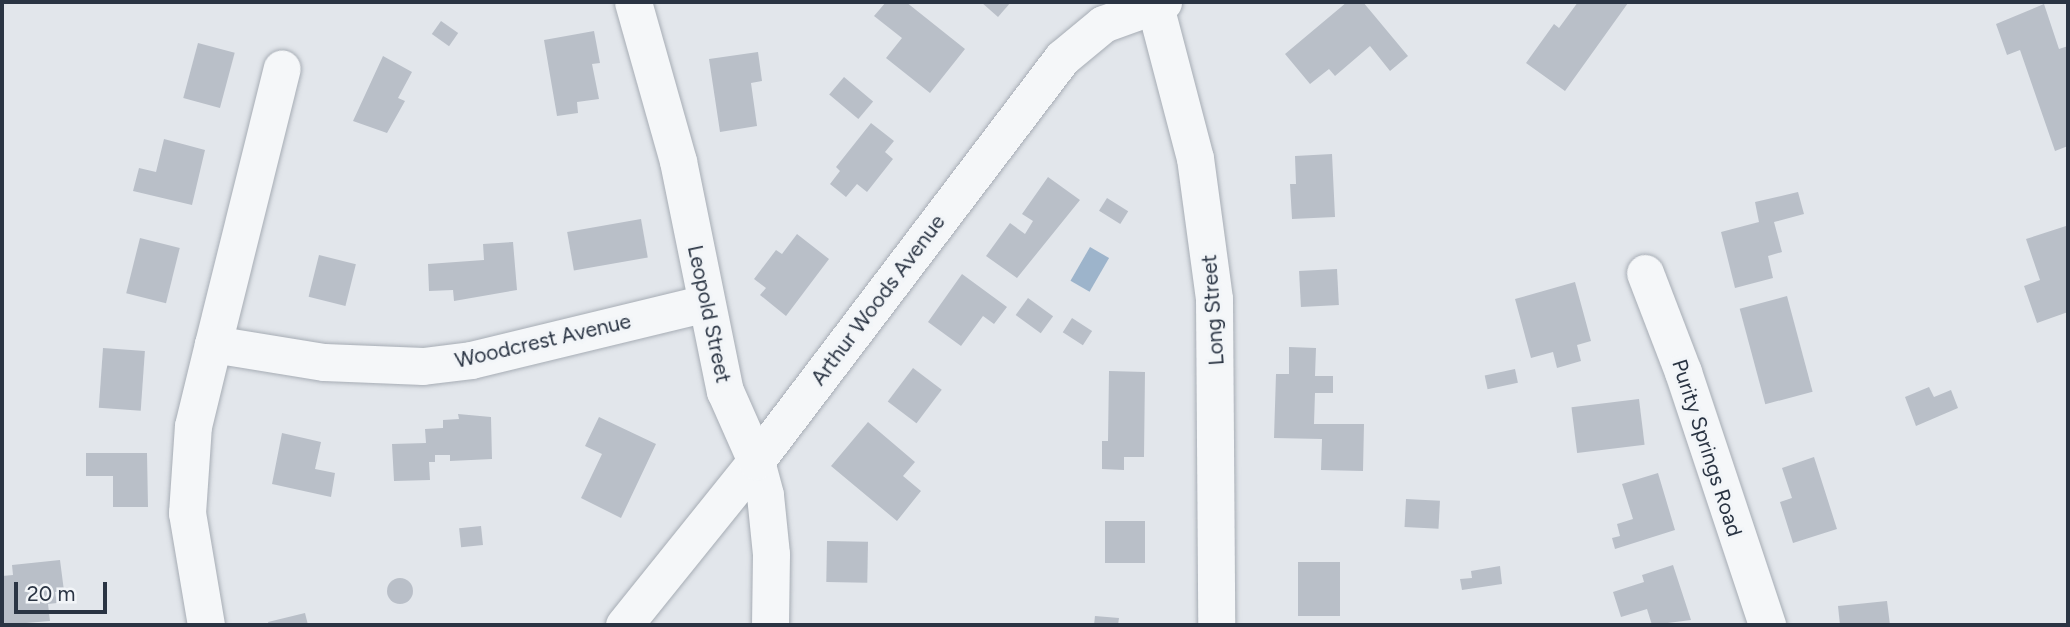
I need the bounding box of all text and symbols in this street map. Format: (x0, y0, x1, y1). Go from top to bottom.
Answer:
street label: Arthur Woods Avenue (806, 210, 950, 390)
street label: Leopold Street (682, 243, 736, 385)
street label: Long Street (1197, 254, 1229, 366)
street label: Woodcrest Avenue (453, 308, 633, 374)
street label: Purity Springs Road (1666, 356, 1748, 540)
scale bar (18, 568, 110, 612)
text: 20 m (27, 581, 75, 606)

